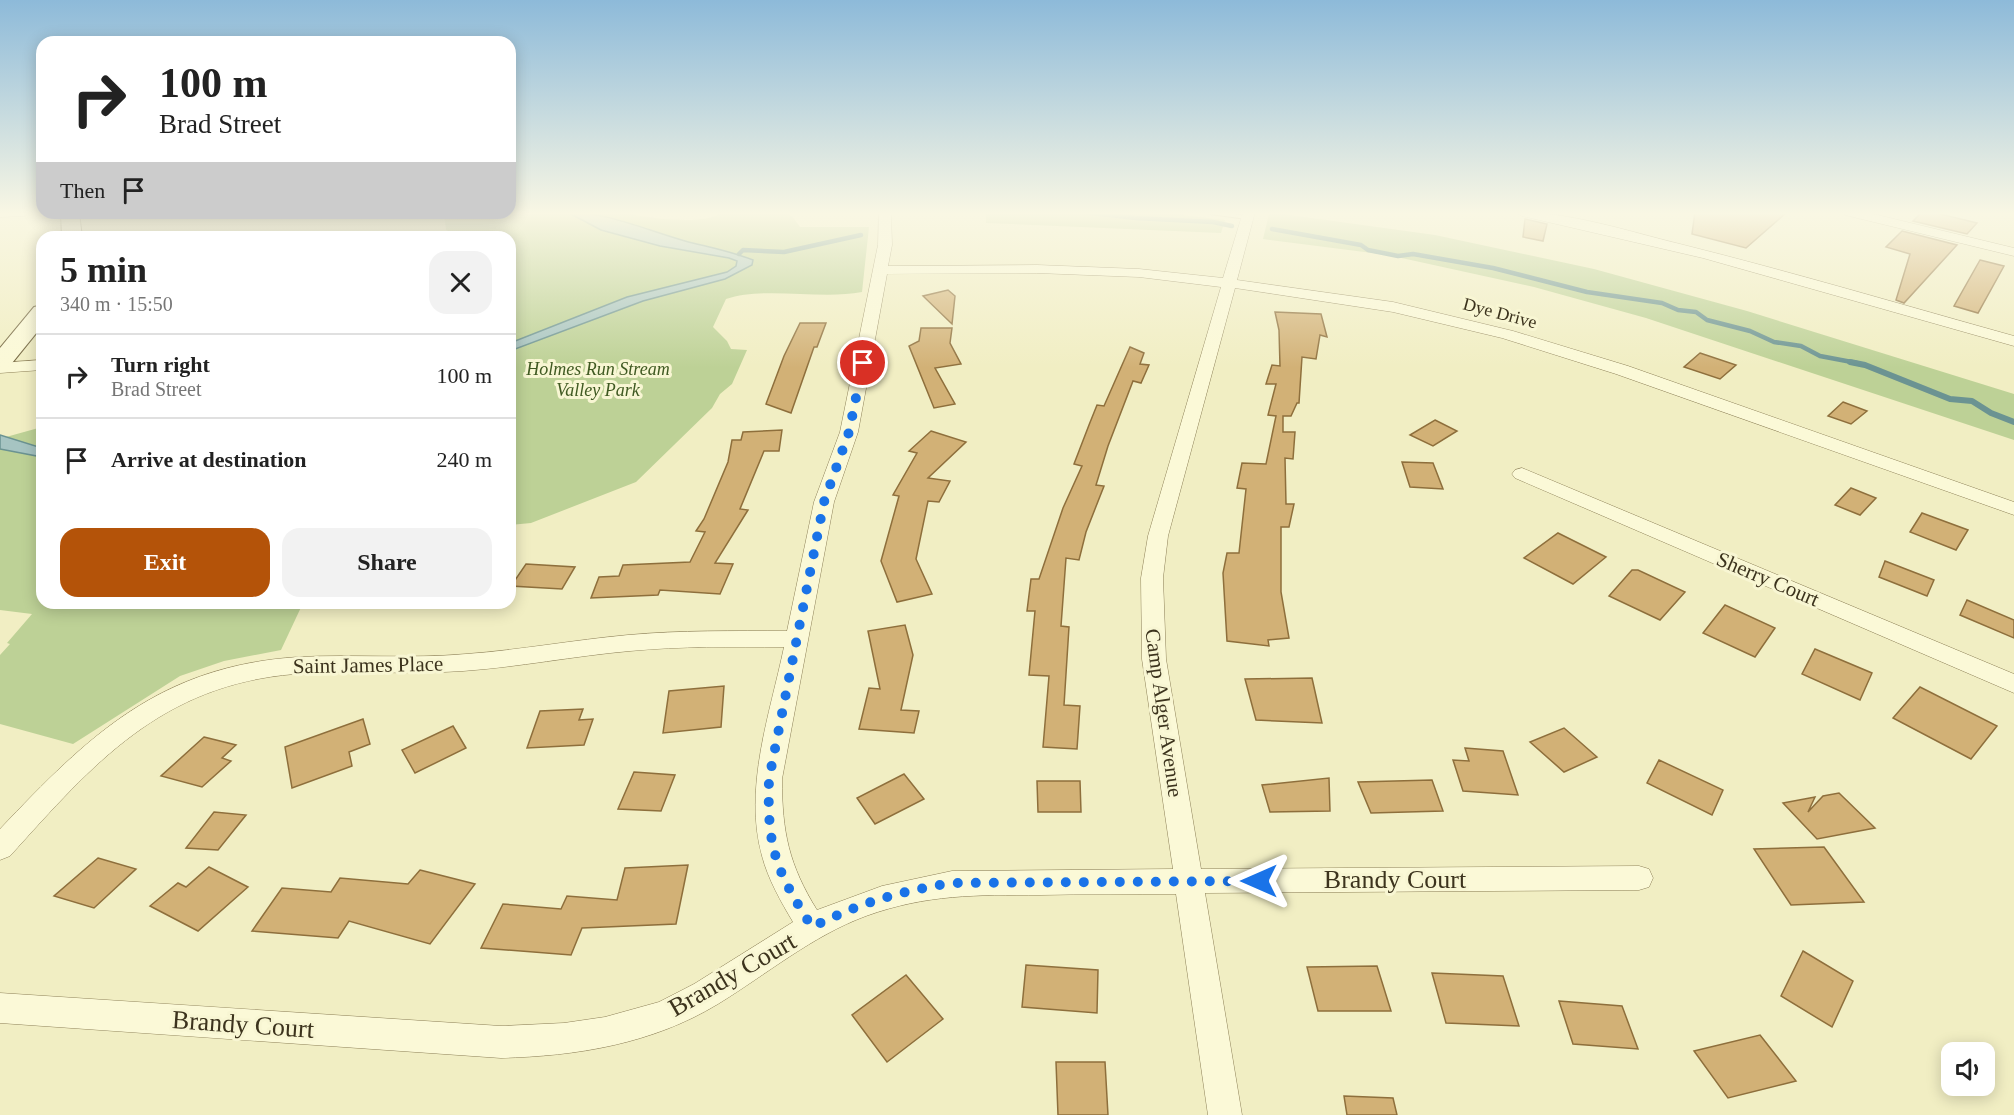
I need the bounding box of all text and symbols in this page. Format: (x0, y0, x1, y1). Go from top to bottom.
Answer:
icon: right (60, 60, 138, 138)
text: 100 m (159, 60, 268, 106)
text: Brad Street (159, 109, 281, 139)
icon: arrive (117, 174, 150, 207)
text: Then (60, 178, 105, 203)
text: 5 min (60, 250, 147, 290)
button: close (429, 251, 492, 314)
text: 340 m · 15:50 (60, 293, 173, 315)
street label: Dye Drive (1461, 294, 1539, 332)
pin (837, 337, 888, 388)
icon: arrive (846, 346, 879, 379)
text: Turn right (111, 352, 210, 377)
park label: Holmes Run Stream Valley Park (525, 359, 670, 400)
icon: right (60, 360, 93, 393)
text: 100 m (436, 363, 492, 388)
text: Brad Street (111, 378, 202, 400)
icon: arrive (60, 444, 93, 477)
text: Arrive at destination (111, 447, 307, 472)
text: 240 m (436, 447, 492, 472)
button: Exit (60, 528, 270, 597)
button: Share (282, 528, 492, 597)
street label: Sherry Court (1713, 547, 1823, 611)
street label: Camp Alger Avenue (1140, 627, 1188, 799)
street label: Saint James Place (293, 652, 443, 678)
position arrow (1227, 849, 1291, 913)
street label: Brandy Court (1324, 865, 1467, 894)
street label: Brandy Court (663, 926, 802, 1023)
street label: Brandy Court (171, 1005, 316, 1044)
map controls (1941, 1042, 1995, 1096)
button: sound (1941, 1042, 1995, 1096)

